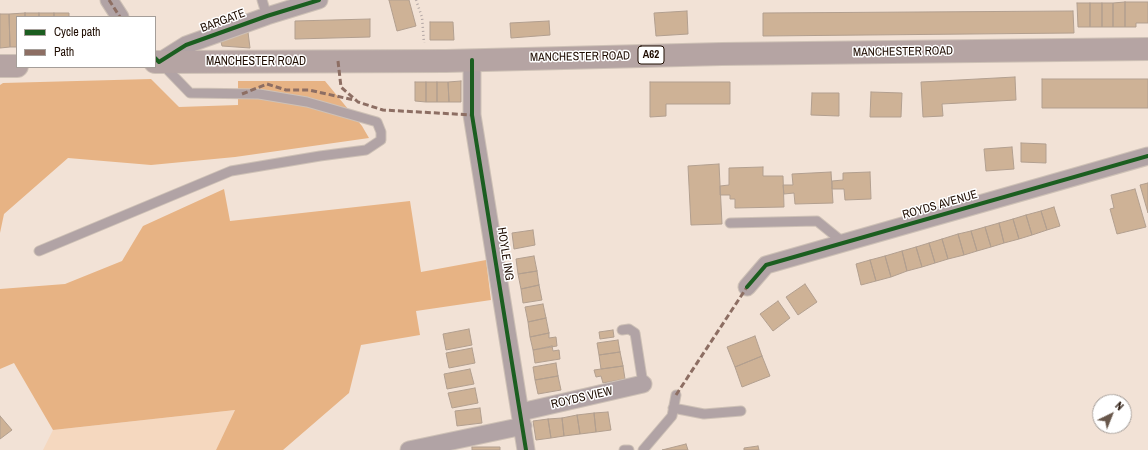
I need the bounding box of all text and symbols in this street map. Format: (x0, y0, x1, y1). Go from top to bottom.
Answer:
street label: BARGATE (199, 6, 247, 36)
legend (16, 16, 156, 68)
text: Cycle path (54, 24, 101, 40)
text: Path (54, 44, 74, 60)
street label: MANCHESTER ROAD (853, 44, 953, 60)
road number: A62 (638, 46, 664, 64)
street label: MANCHESTER ROAD (530, 49, 630, 65)
street label: MANCHESTER ROAD (206, 55, 306, 69)
street label: ROYDS AVENUE (901, 187, 979, 223)
street label: HOYLE ING (494, 226, 516, 282)
street label: ROYDS VIEW (550, 384, 614, 412)
north arrow (1092, 394, 1132, 434)
text: N (1112, 399, 1127, 413)

